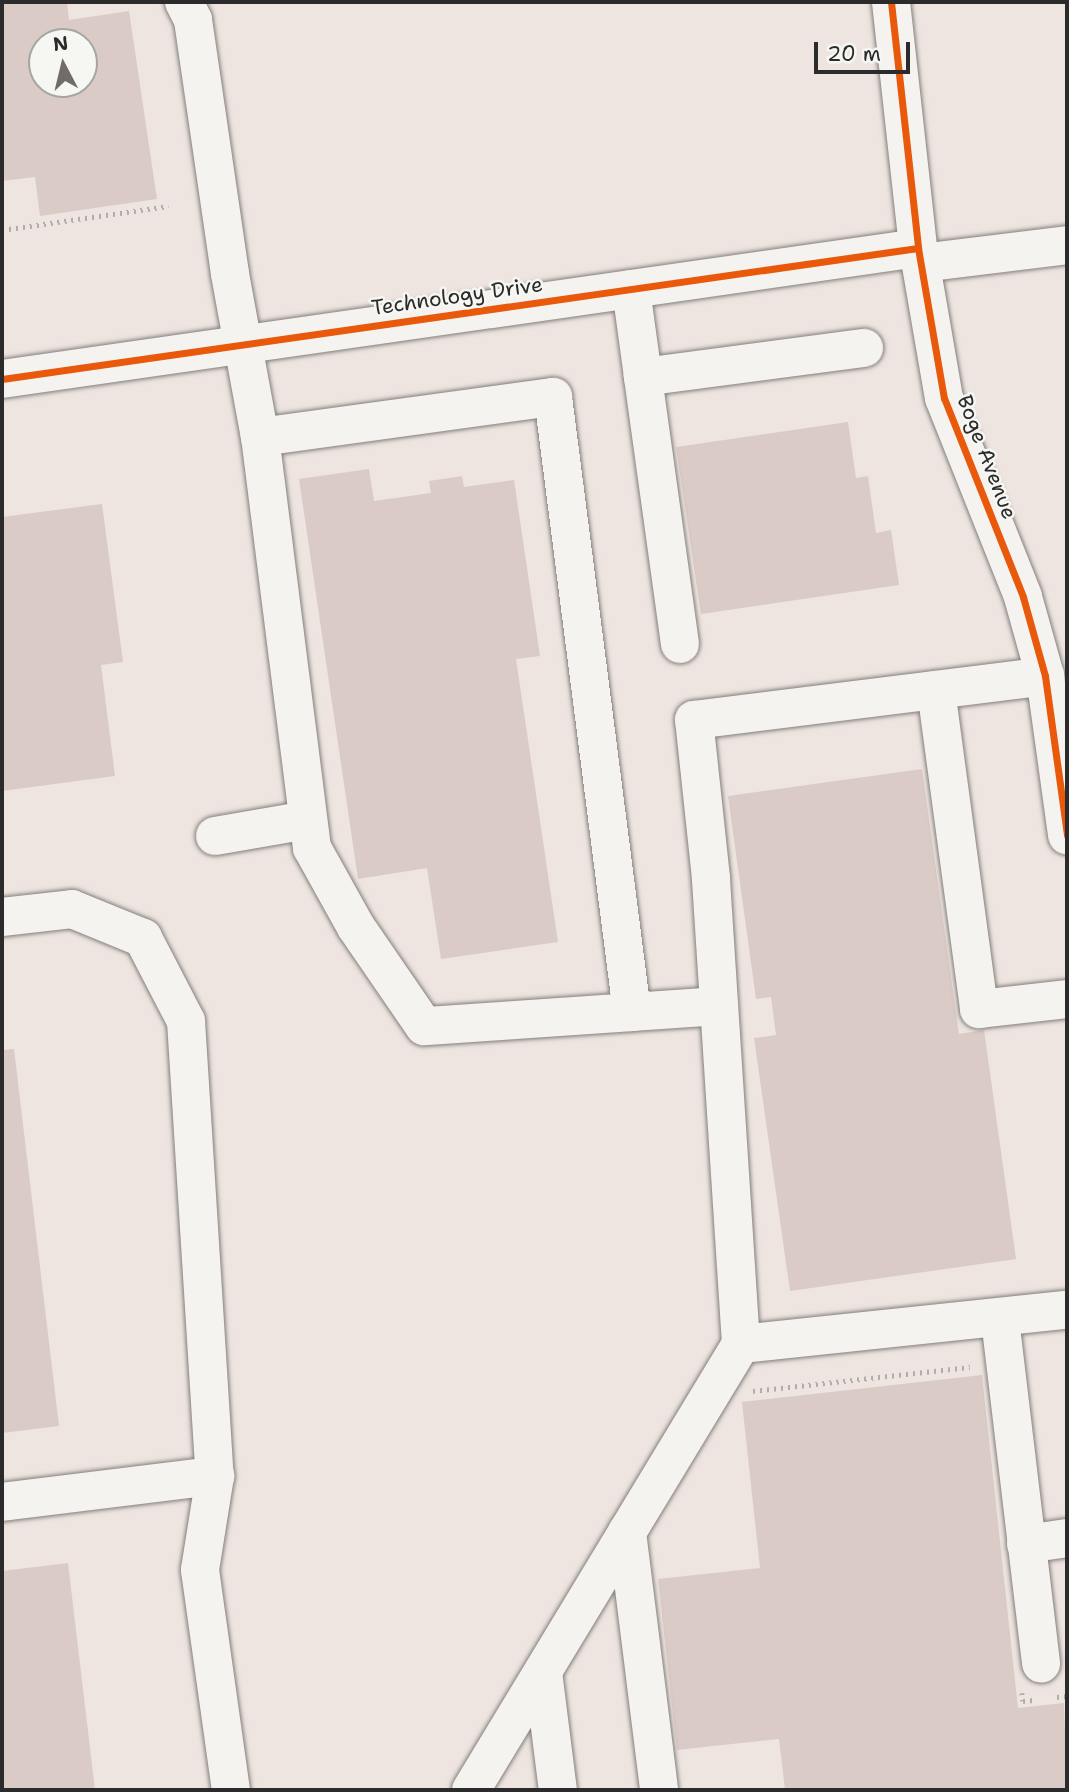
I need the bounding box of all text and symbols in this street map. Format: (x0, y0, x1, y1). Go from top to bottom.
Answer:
north arrow (28, 28, 98, 98)
scale bar (817, 28, 913, 72)
text: N (52, 30, 70, 57)
text: 20 m (827, 40, 881, 68)
street label: Technology Drive (370, 271, 544, 321)
street label: Boge Avenue (952, 391, 1022, 523)

